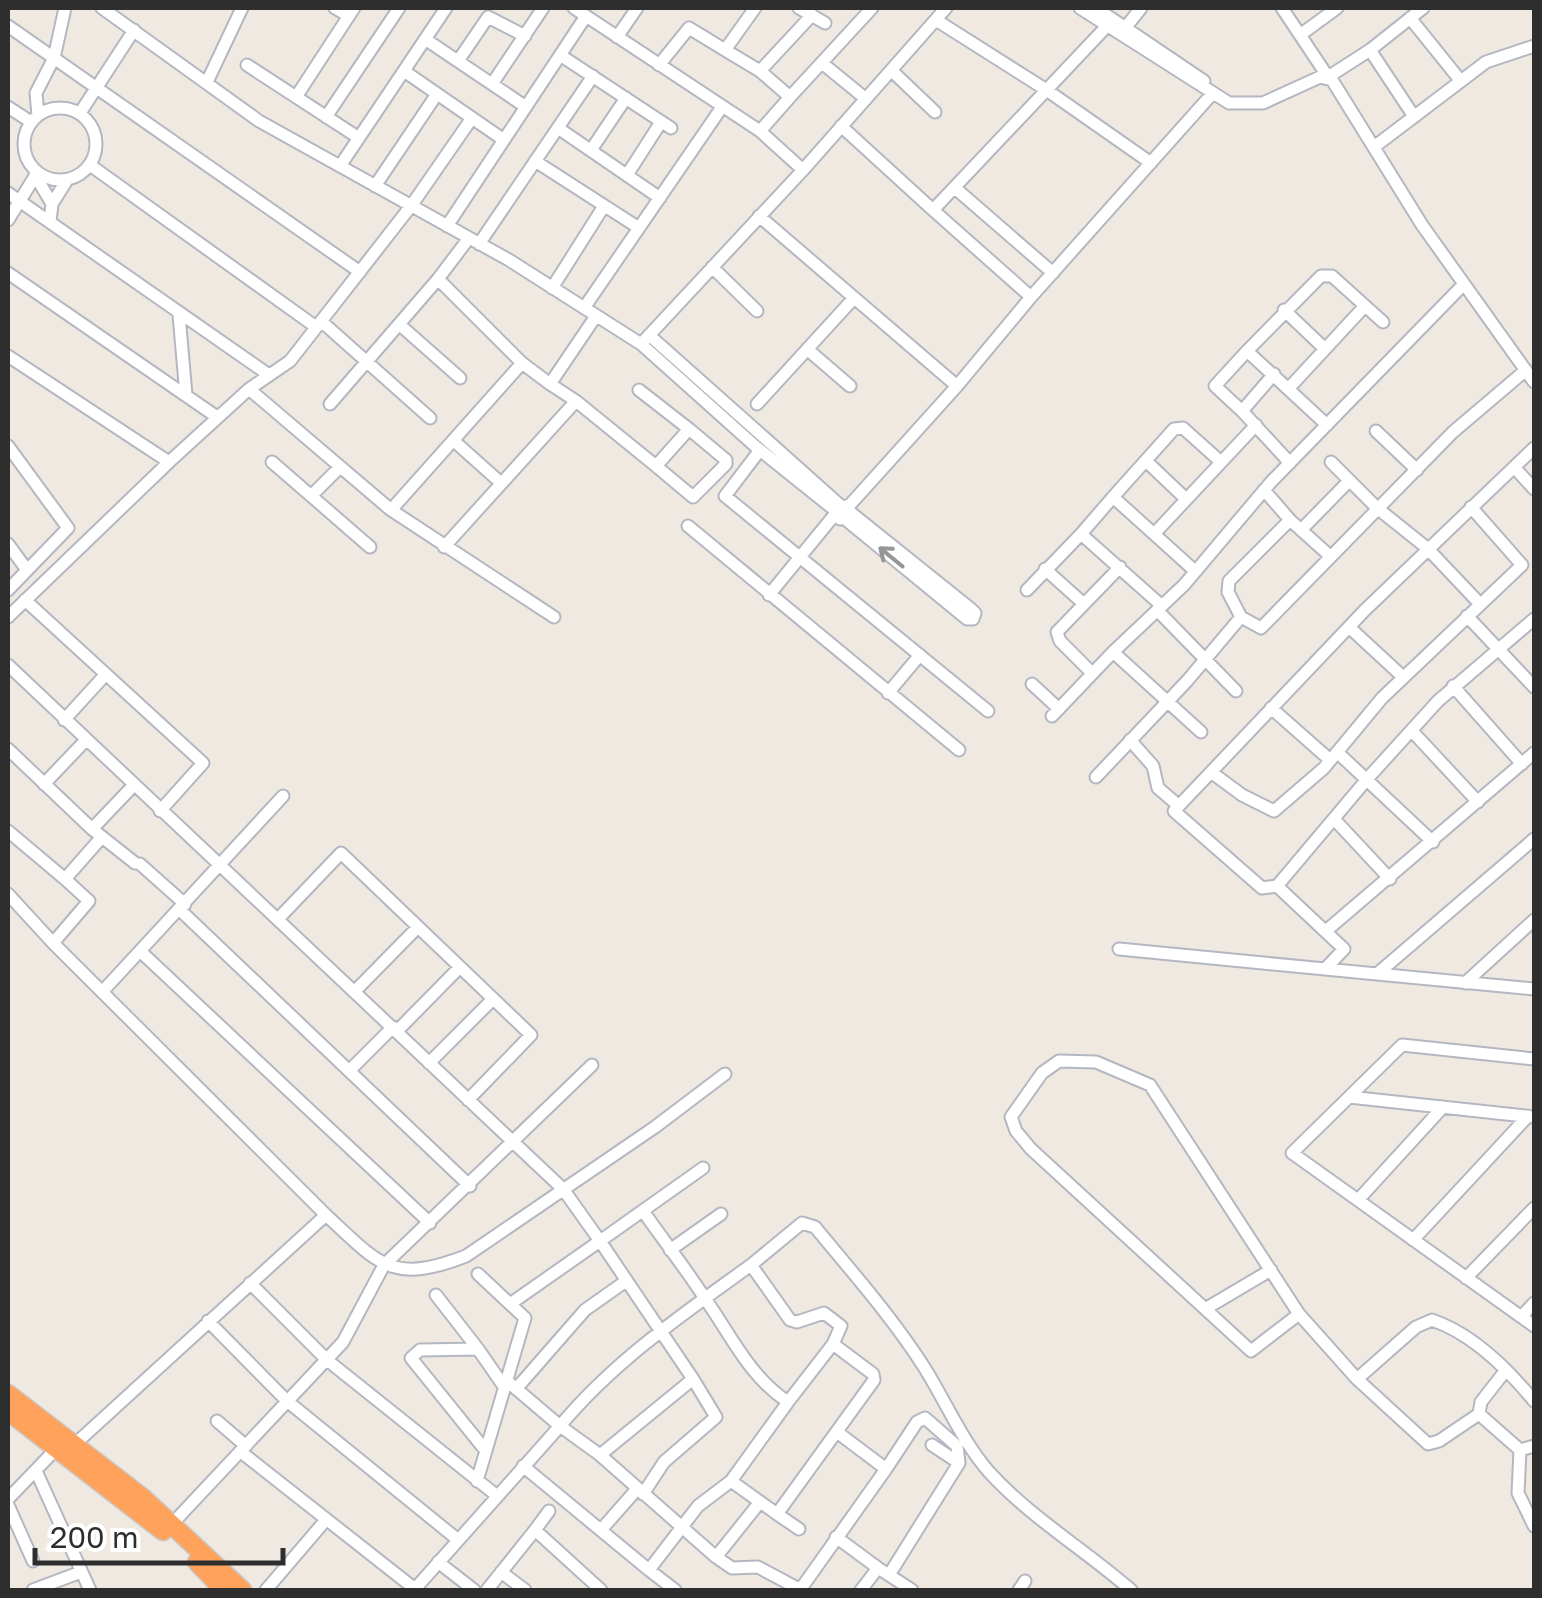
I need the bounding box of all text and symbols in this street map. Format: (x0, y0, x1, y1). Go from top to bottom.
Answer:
one-way arrow (878, 546, 904, 568)
scale bar (35, 1503, 282, 1565)
text: 200 m (50, 1519, 139, 1555)

